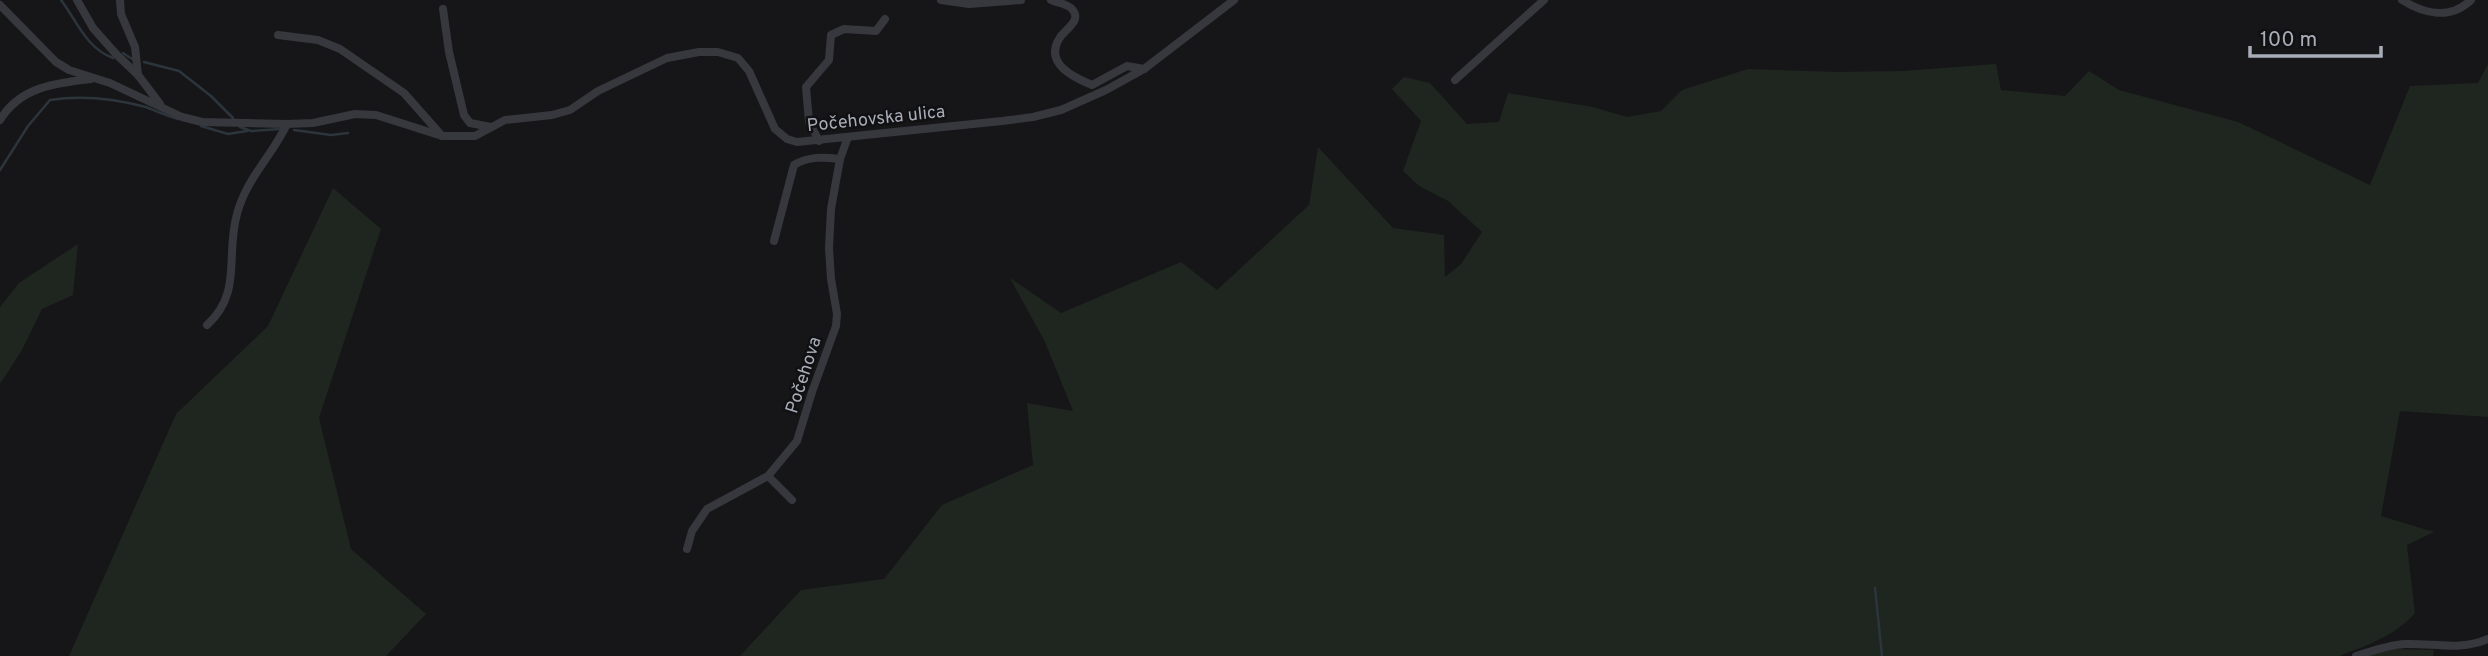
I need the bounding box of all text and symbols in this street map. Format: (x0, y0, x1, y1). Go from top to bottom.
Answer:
scale bar (2250, 14, 2381, 58)
text: 100 m (2260, 27, 2317, 54)
street label: Počehovska ulica (806, 101, 946, 138)
street label: Počehova (781, 334, 828, 417)

